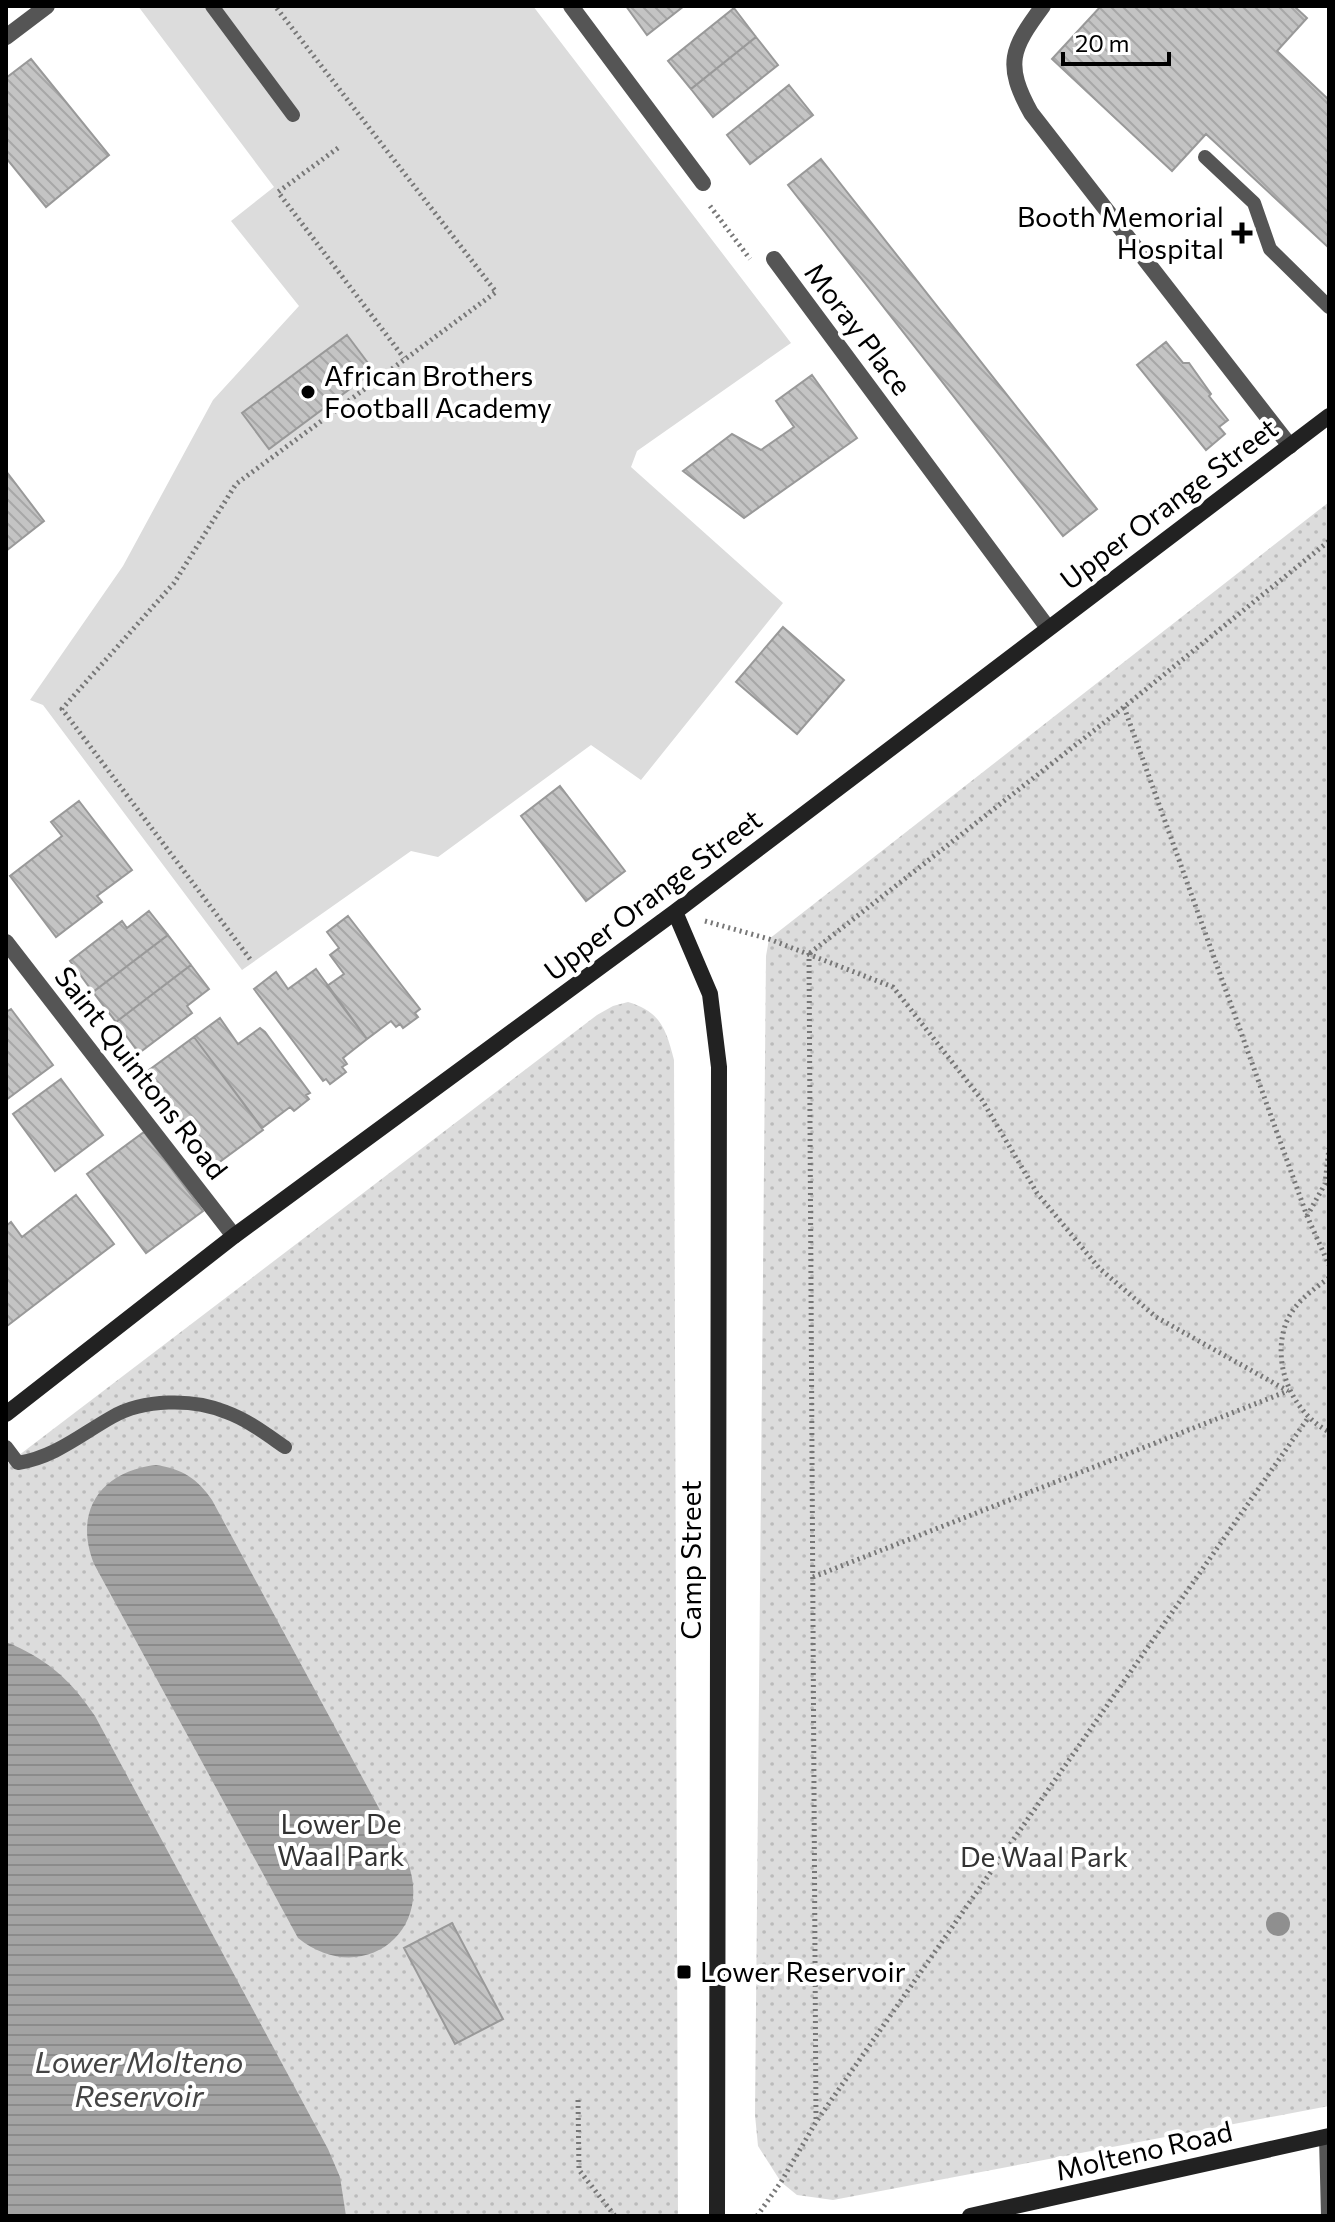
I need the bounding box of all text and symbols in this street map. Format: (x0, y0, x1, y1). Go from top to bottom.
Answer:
scale bar (1063, 16, 1169, 66)
text: 20 m (1075, 28, 1129, 57)
place label: Booth Memorial Hospital (1017, 199, 1224, 265)
marker: Booth Memorial Hospital (1231, 222, 1253, 244)
street label: Moray Place (798, 256, 919, 401)
place label: African Brothers Football Academy (324, 358, 552, 424)
marker: African Brothers Football Academy (299, 383, 317, 401)
street label: Upper Orange Street (1053, 410, 1284, 596)
street label: Upper Orange Street (537, 801, 768, 987)
street label: Saint Quintons Road (48, 959, 235, 1185)
street label: Camp Street (673, 1480, 707, 1640)
park label: Lower De Waal Park (277, 1806, 405, 1872)
park label: De Waal Park (960, 1839, 1128, 1873)
place label: Lower Reservoir (700, 1954, 906, 1988)
marker: Lower Reservoir (675, 1963, 693, 1981)
water label: Lower Molteno Reservoir (35, 2042, 243, 2113)
street label: Molteno Road (1052, 2113, 1235, 2187)

